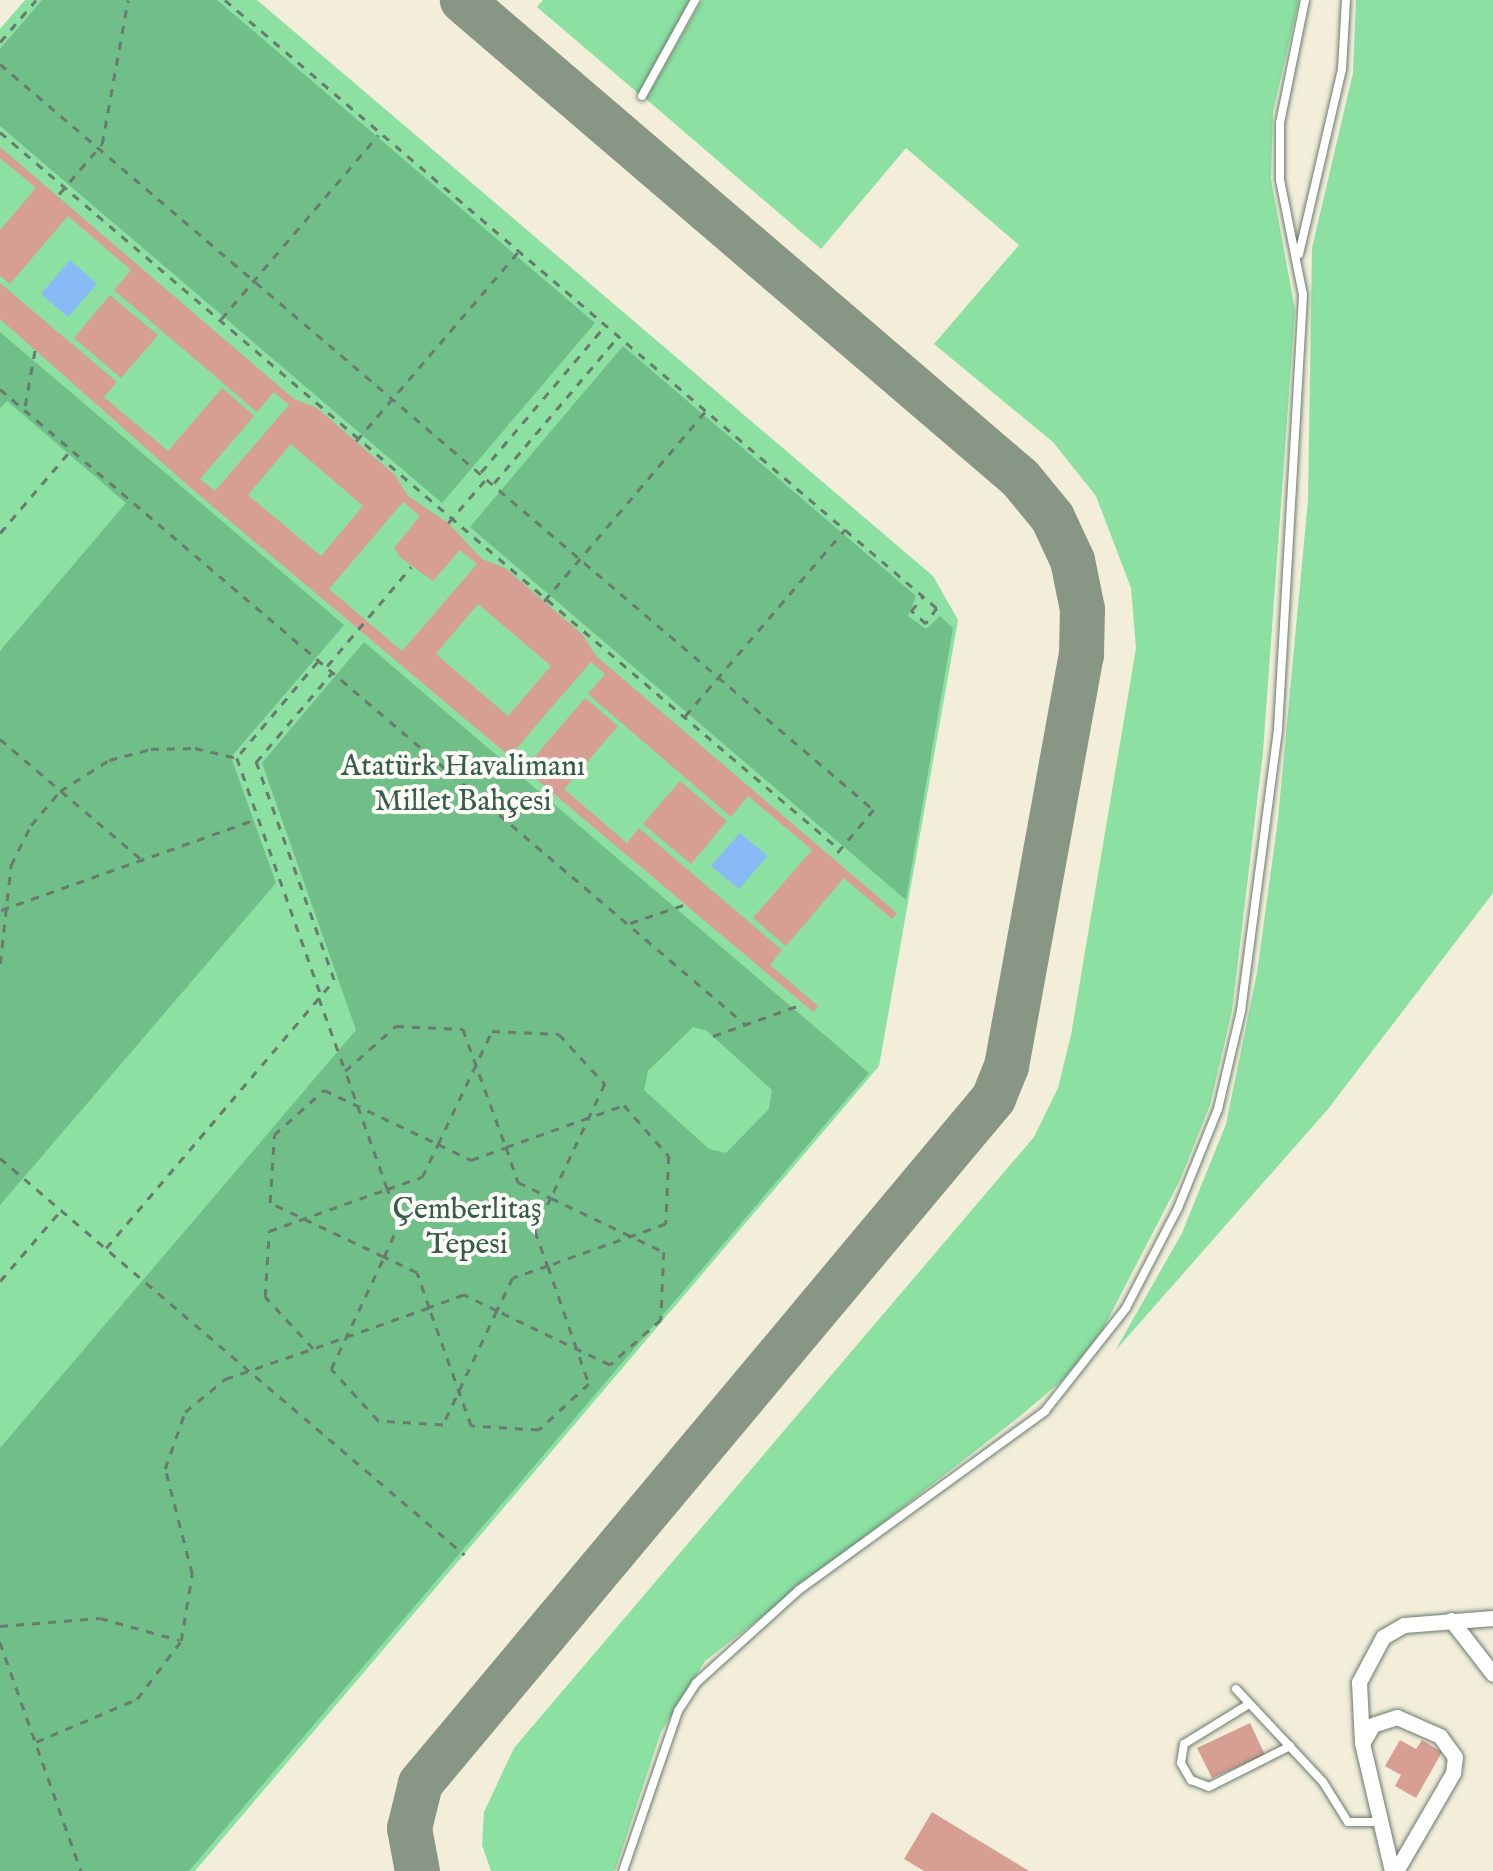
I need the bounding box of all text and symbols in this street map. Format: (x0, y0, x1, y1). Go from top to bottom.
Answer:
park label: Atatürk Havalimanı Millet Bahçesi (341, 749, 585, 820)
park label: Çemberlitaş Tepesi (392, 1192, 542, 1262)

